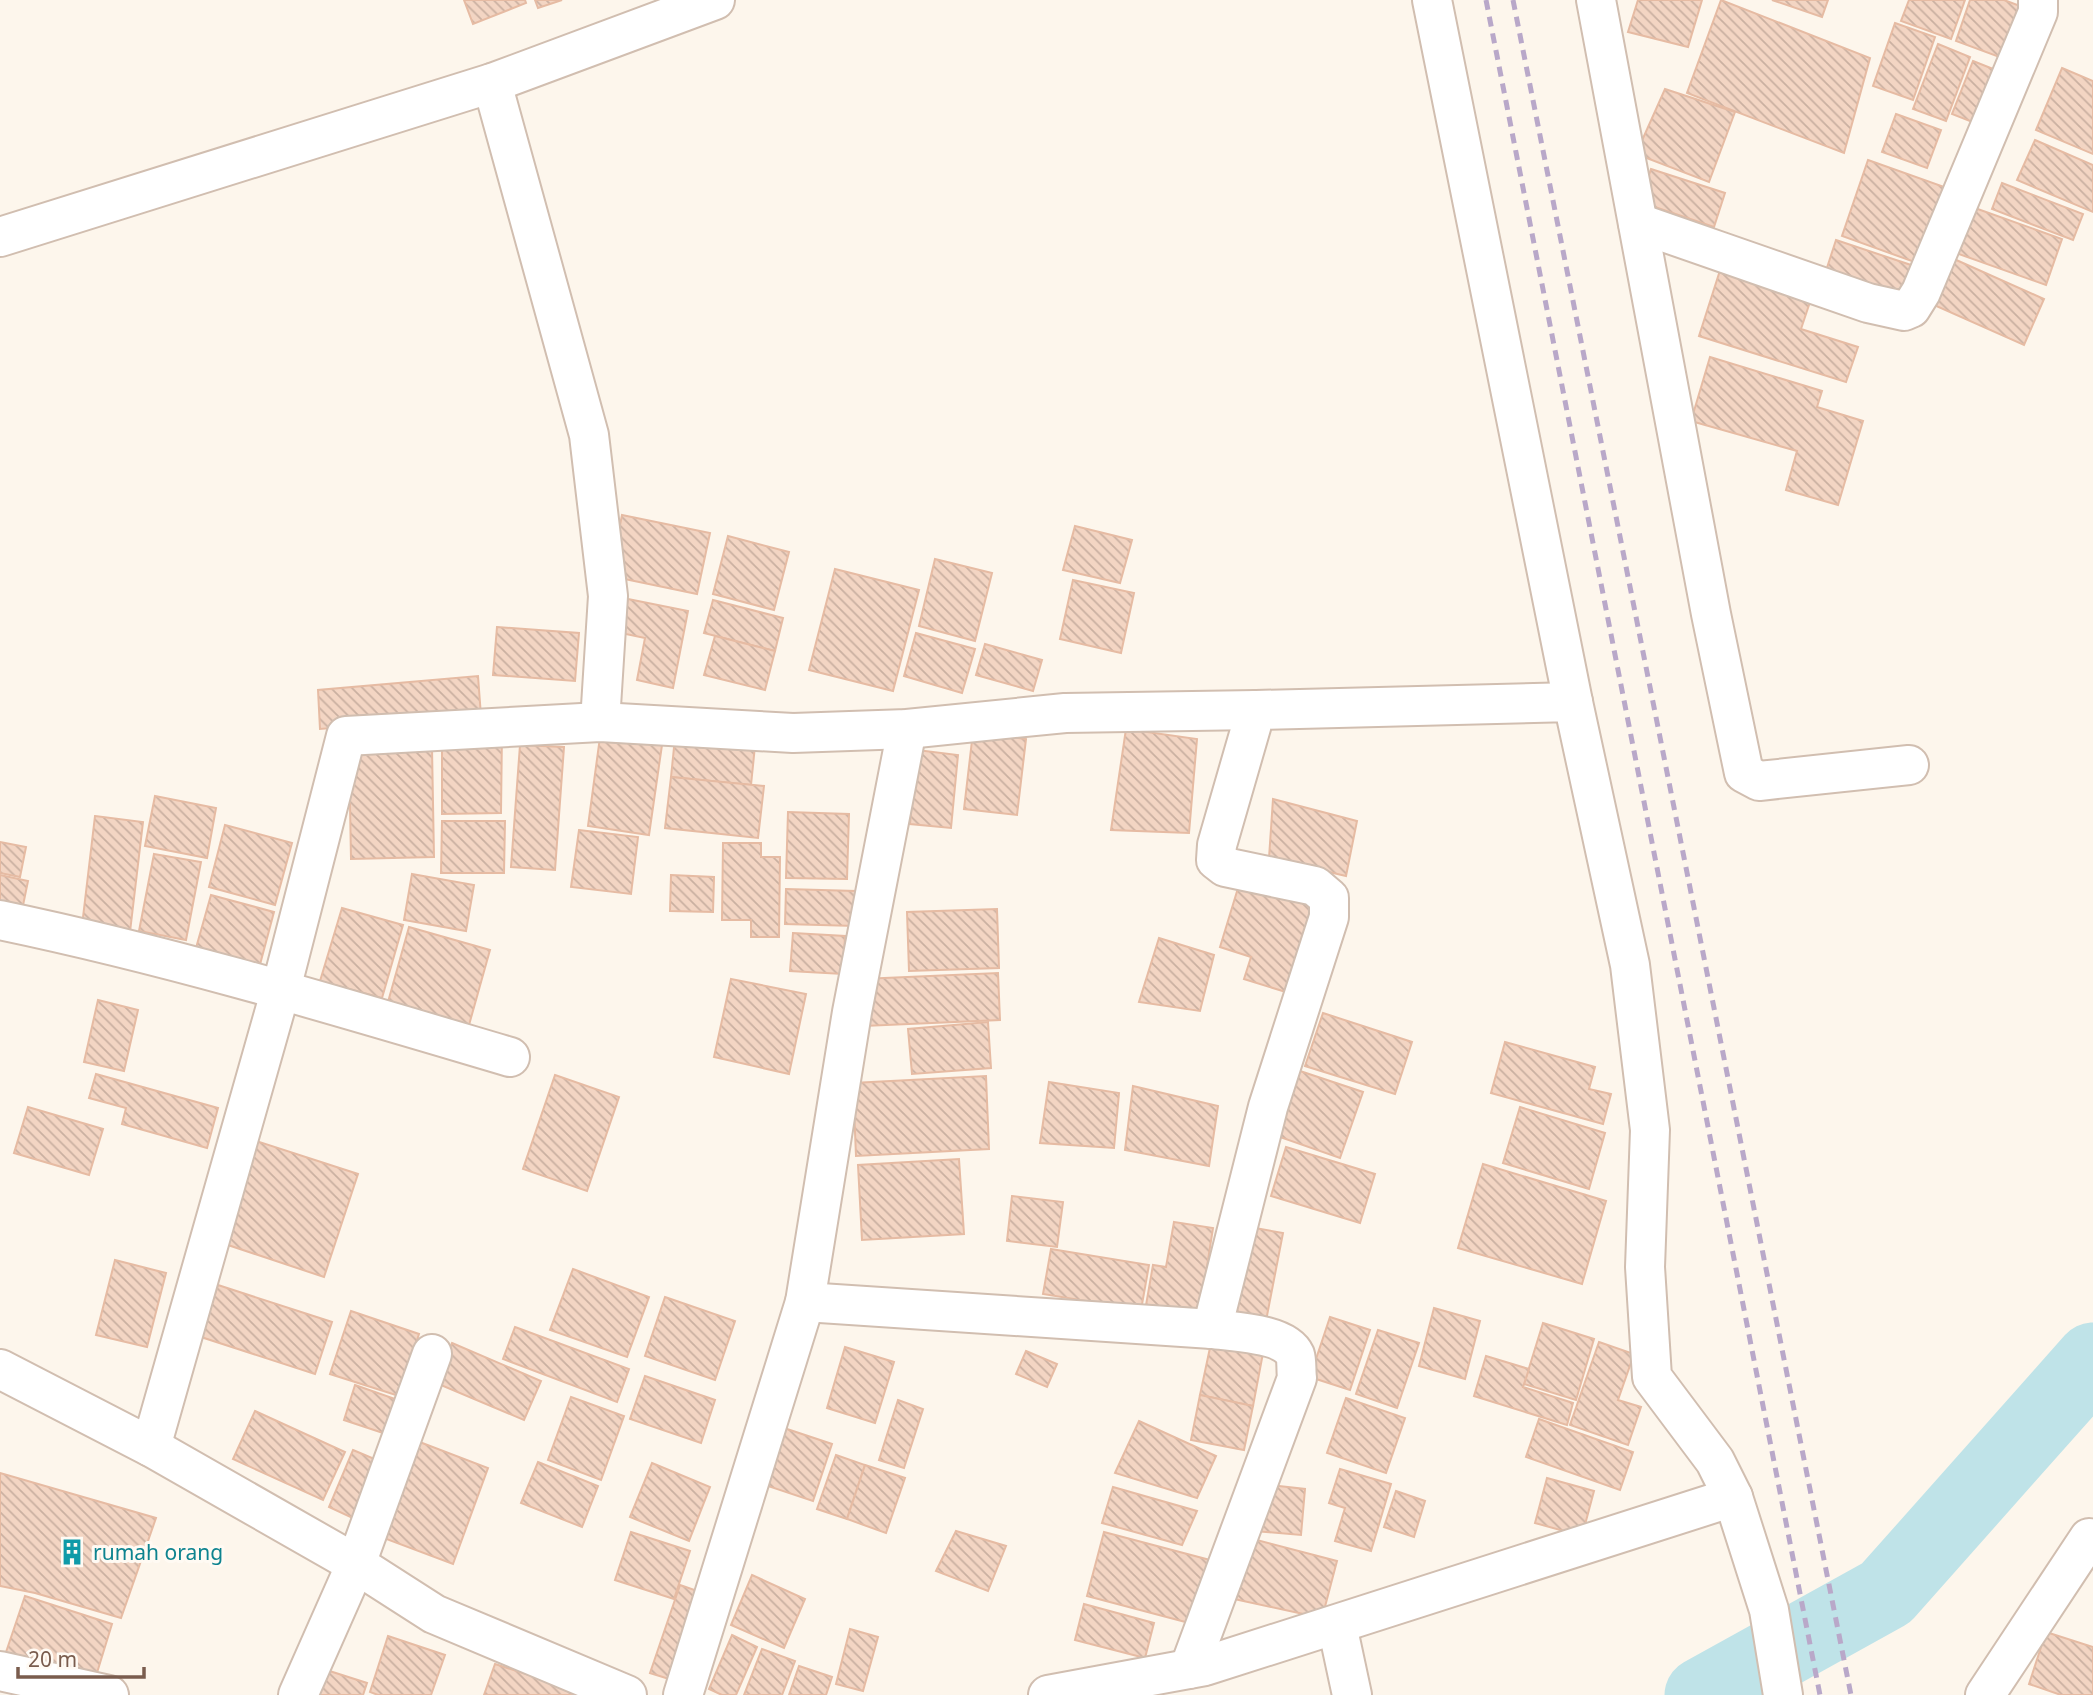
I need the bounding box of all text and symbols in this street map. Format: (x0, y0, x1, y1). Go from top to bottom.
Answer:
building icon: rumah orang (57, 1537, 87, 1567)
place label: rumah orang (93, 1538, 223, 1566)
scale bar (18, 1636, 144, 1680)
text: 20 m (28, 1645, 77, 1673)

